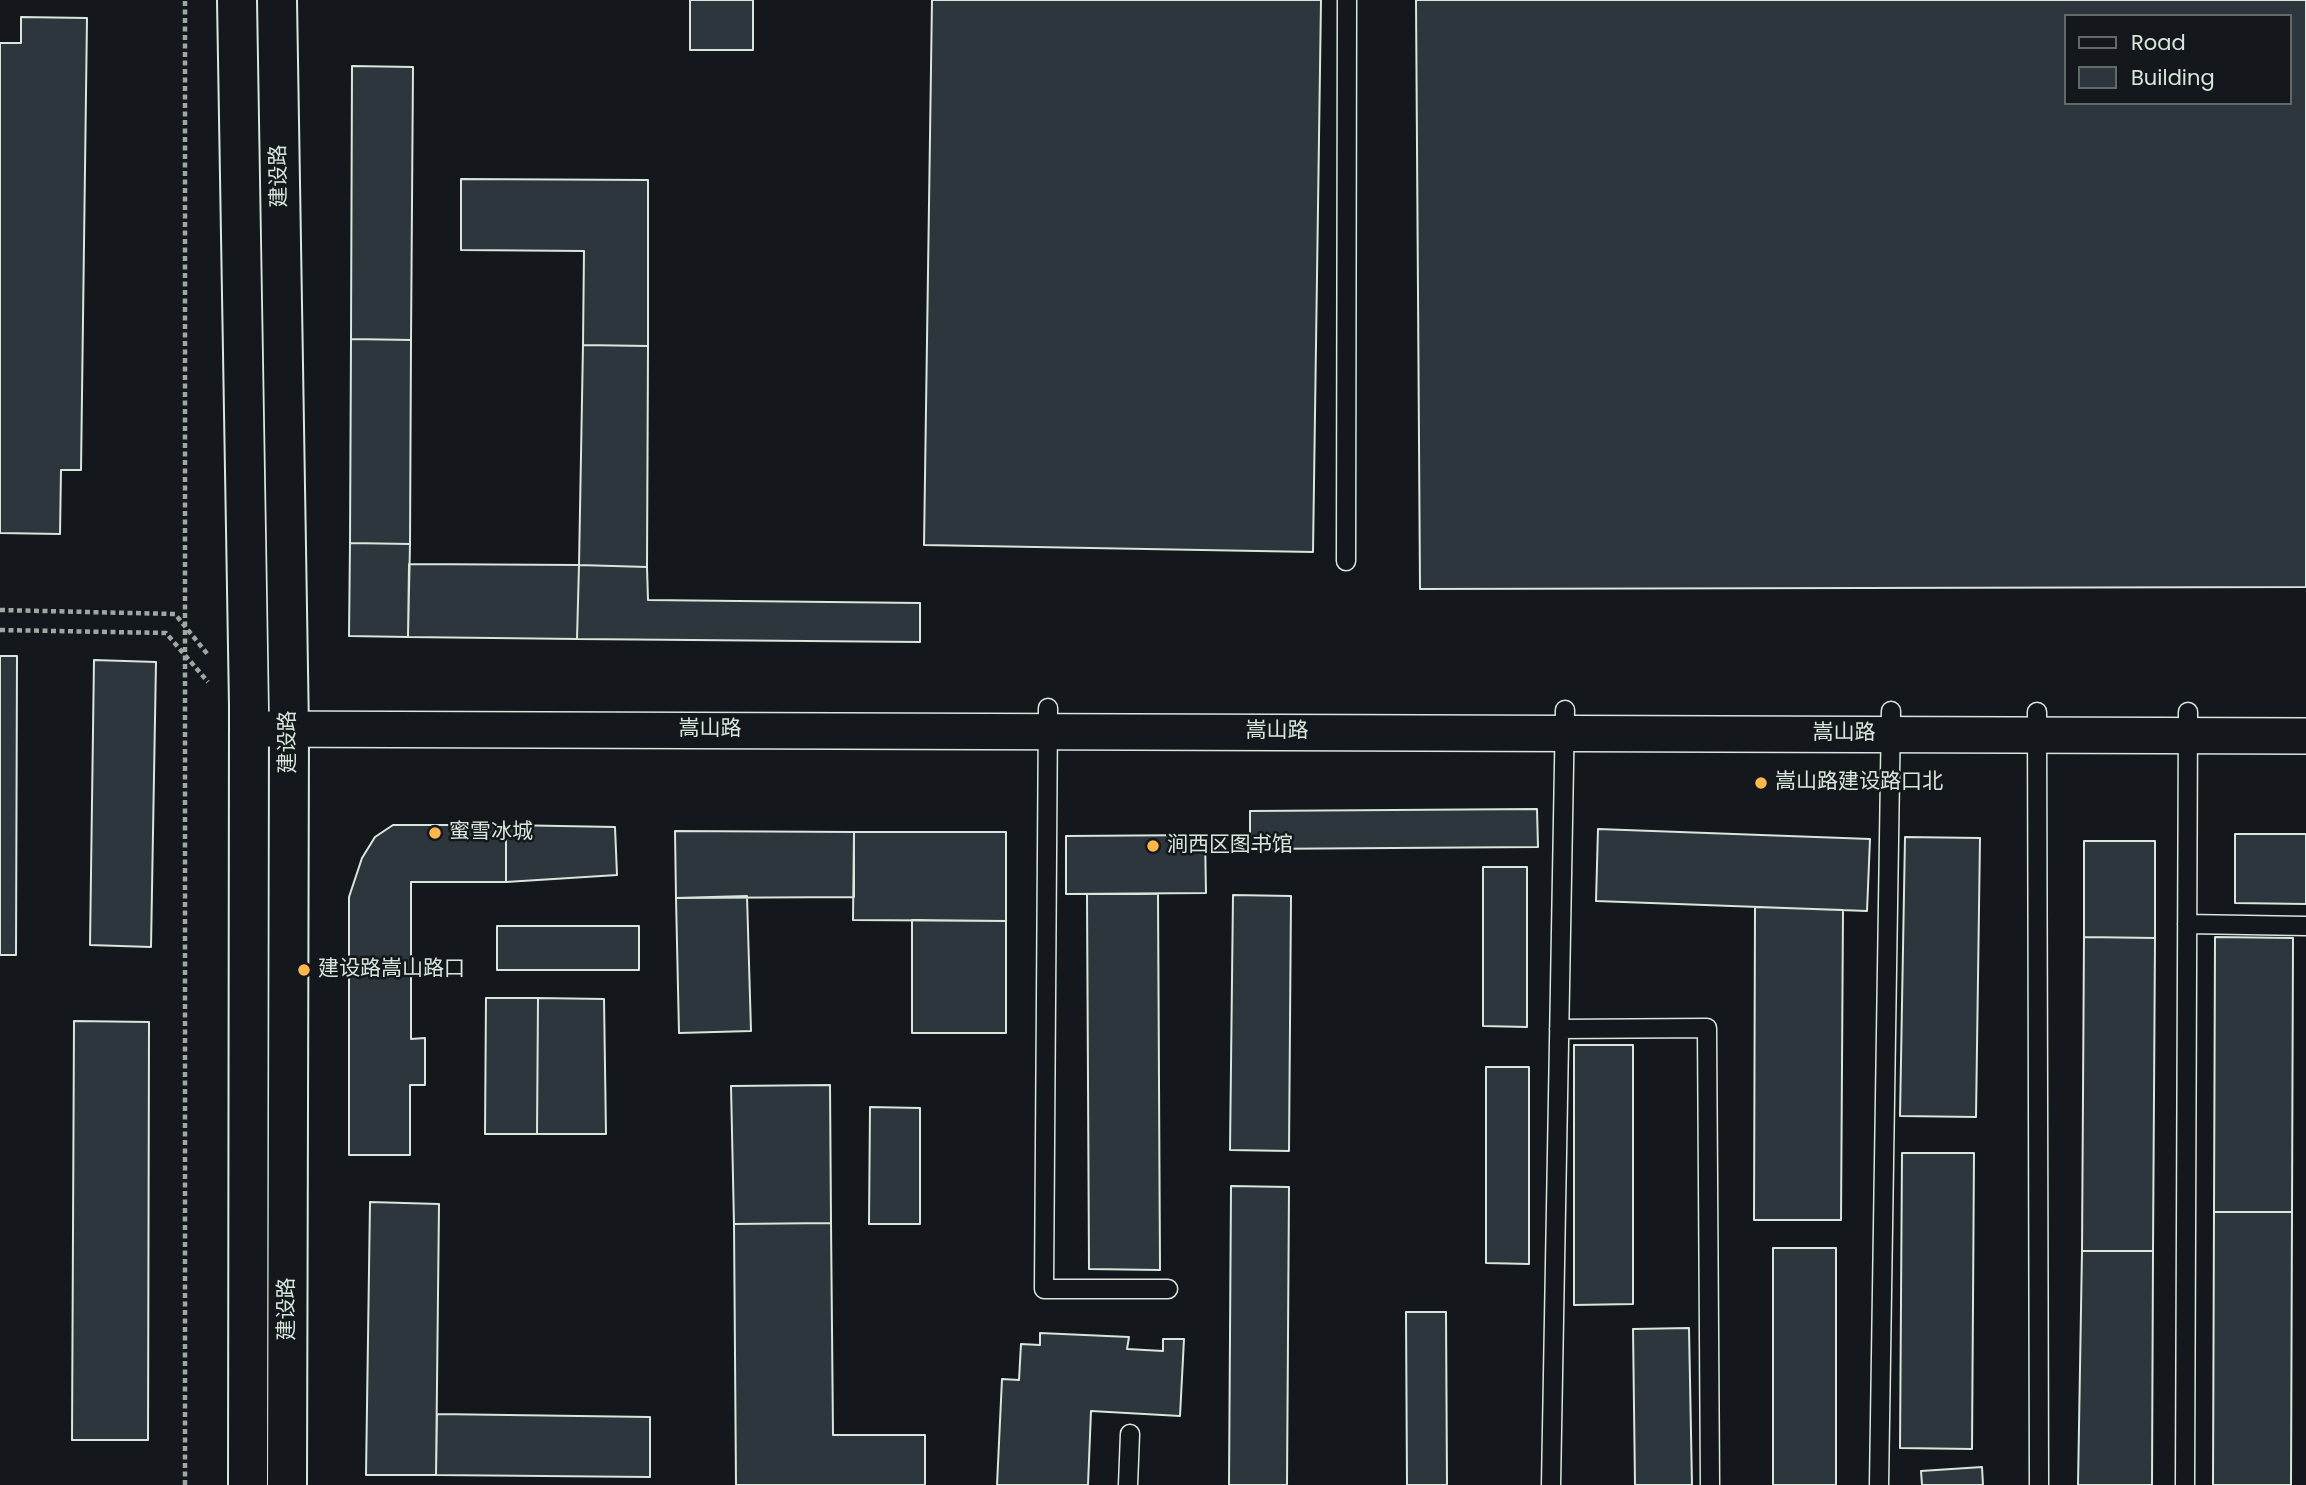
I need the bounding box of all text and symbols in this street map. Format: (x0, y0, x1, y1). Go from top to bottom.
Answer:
legend (2064, 14, 2292, 105)
text: Road (2131, 28, 2186, 57)
text: Building (2131, 63, 2215, 92)
street label: 建设路 (267, 144, 293, 208)
street label: 建设路 (276, 711, 302, 773)
street label: 嵩山路 (679, 717, 741, 743)
street label: 嵩山路 (1246, 719, 1308, 745)
street label: 嵩山路 (1813, 721, 1875, 747)
place label: 嵩山路建设路口北 (1775, 770, 1943, 796)
marker: 嵩山路建设路口北 (1753, 775, 1769, 791)
place label: 蜜雪冰城 (449, 820, 533, 846)
marker: 蜜雪冰城 (427, 825, 443, 841)
place label: 涧西区图书馆 (1167, 833, 1293, 859)
marker: 涧西区图书馆 (1145, 838, 1161, 854)
place label: 建设路嵩山路口 (318, 957, 465, 983)
marker: 建设路嵩山路口 (296, 962, 312, 978)
street label: 建设路 (275, 1278, 301, 1340)

